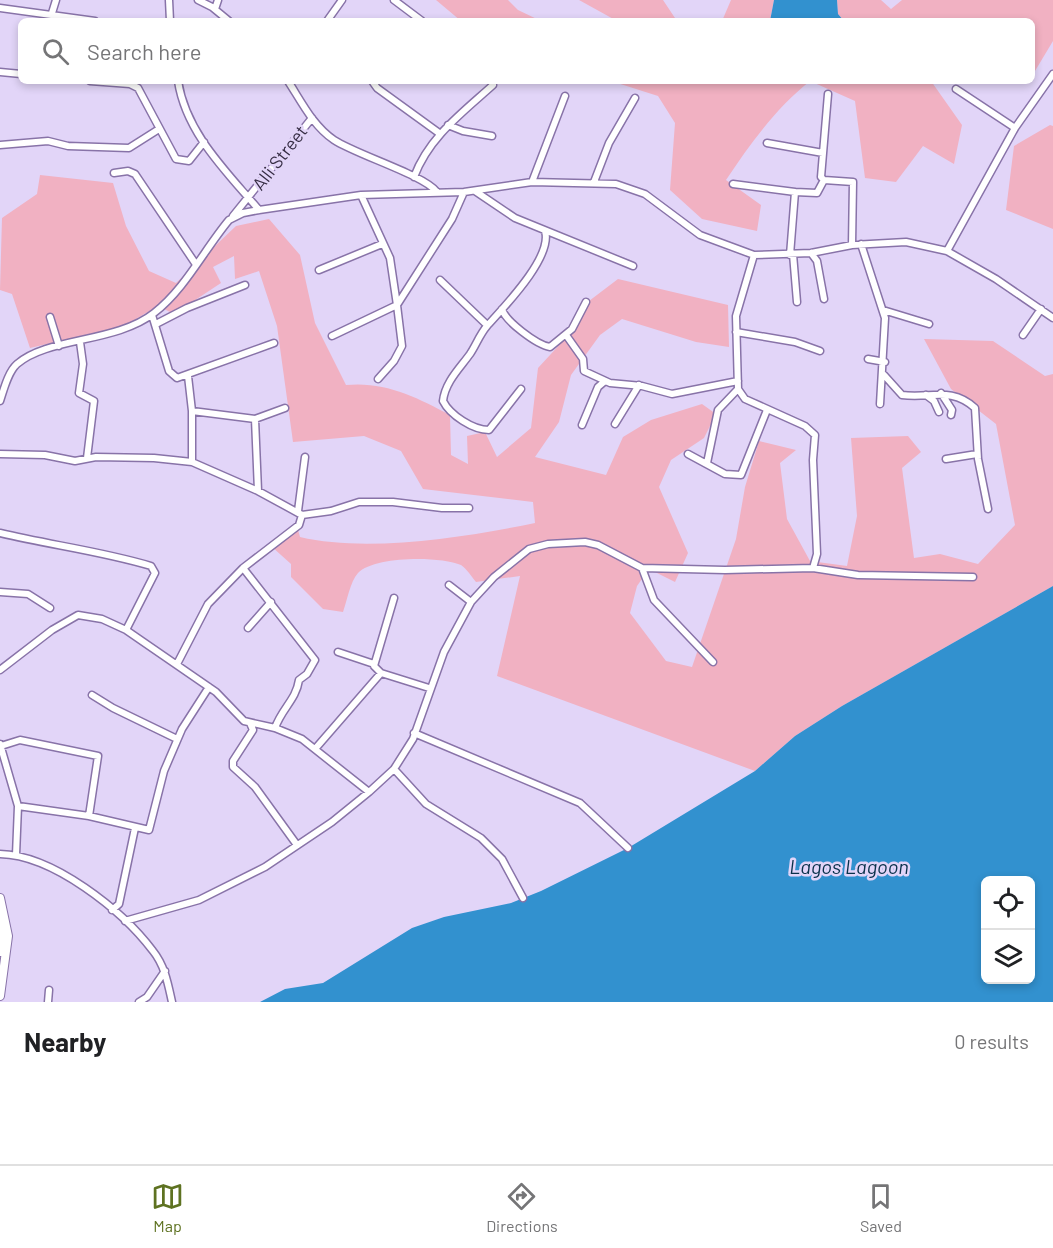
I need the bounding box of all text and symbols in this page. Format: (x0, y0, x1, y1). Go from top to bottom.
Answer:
search box (18, 18, 1035, 84)
icon: search (39, 35, 72, 68)
text: Search here (87, 38, 201, 64)
street label: Alli Street (247, 120, 311, 194)
water label: Lagos Lagoon (789, 854, 909, 878)
map controls (981, 876, 1035, 984)
button: locate (981, 876, 1035, 930)
button: layers (981, 930, 1035, 984)
text: Nearby (24, 1026, 106, 1057)
text: 0 results (954, 1029, 1029, 1053)
tab: Map (151, 1180, 184, 1235)
tab: Directions (486, 1180, 558, 1235)
tab: Saved (860, 1180, 902, 1235)

